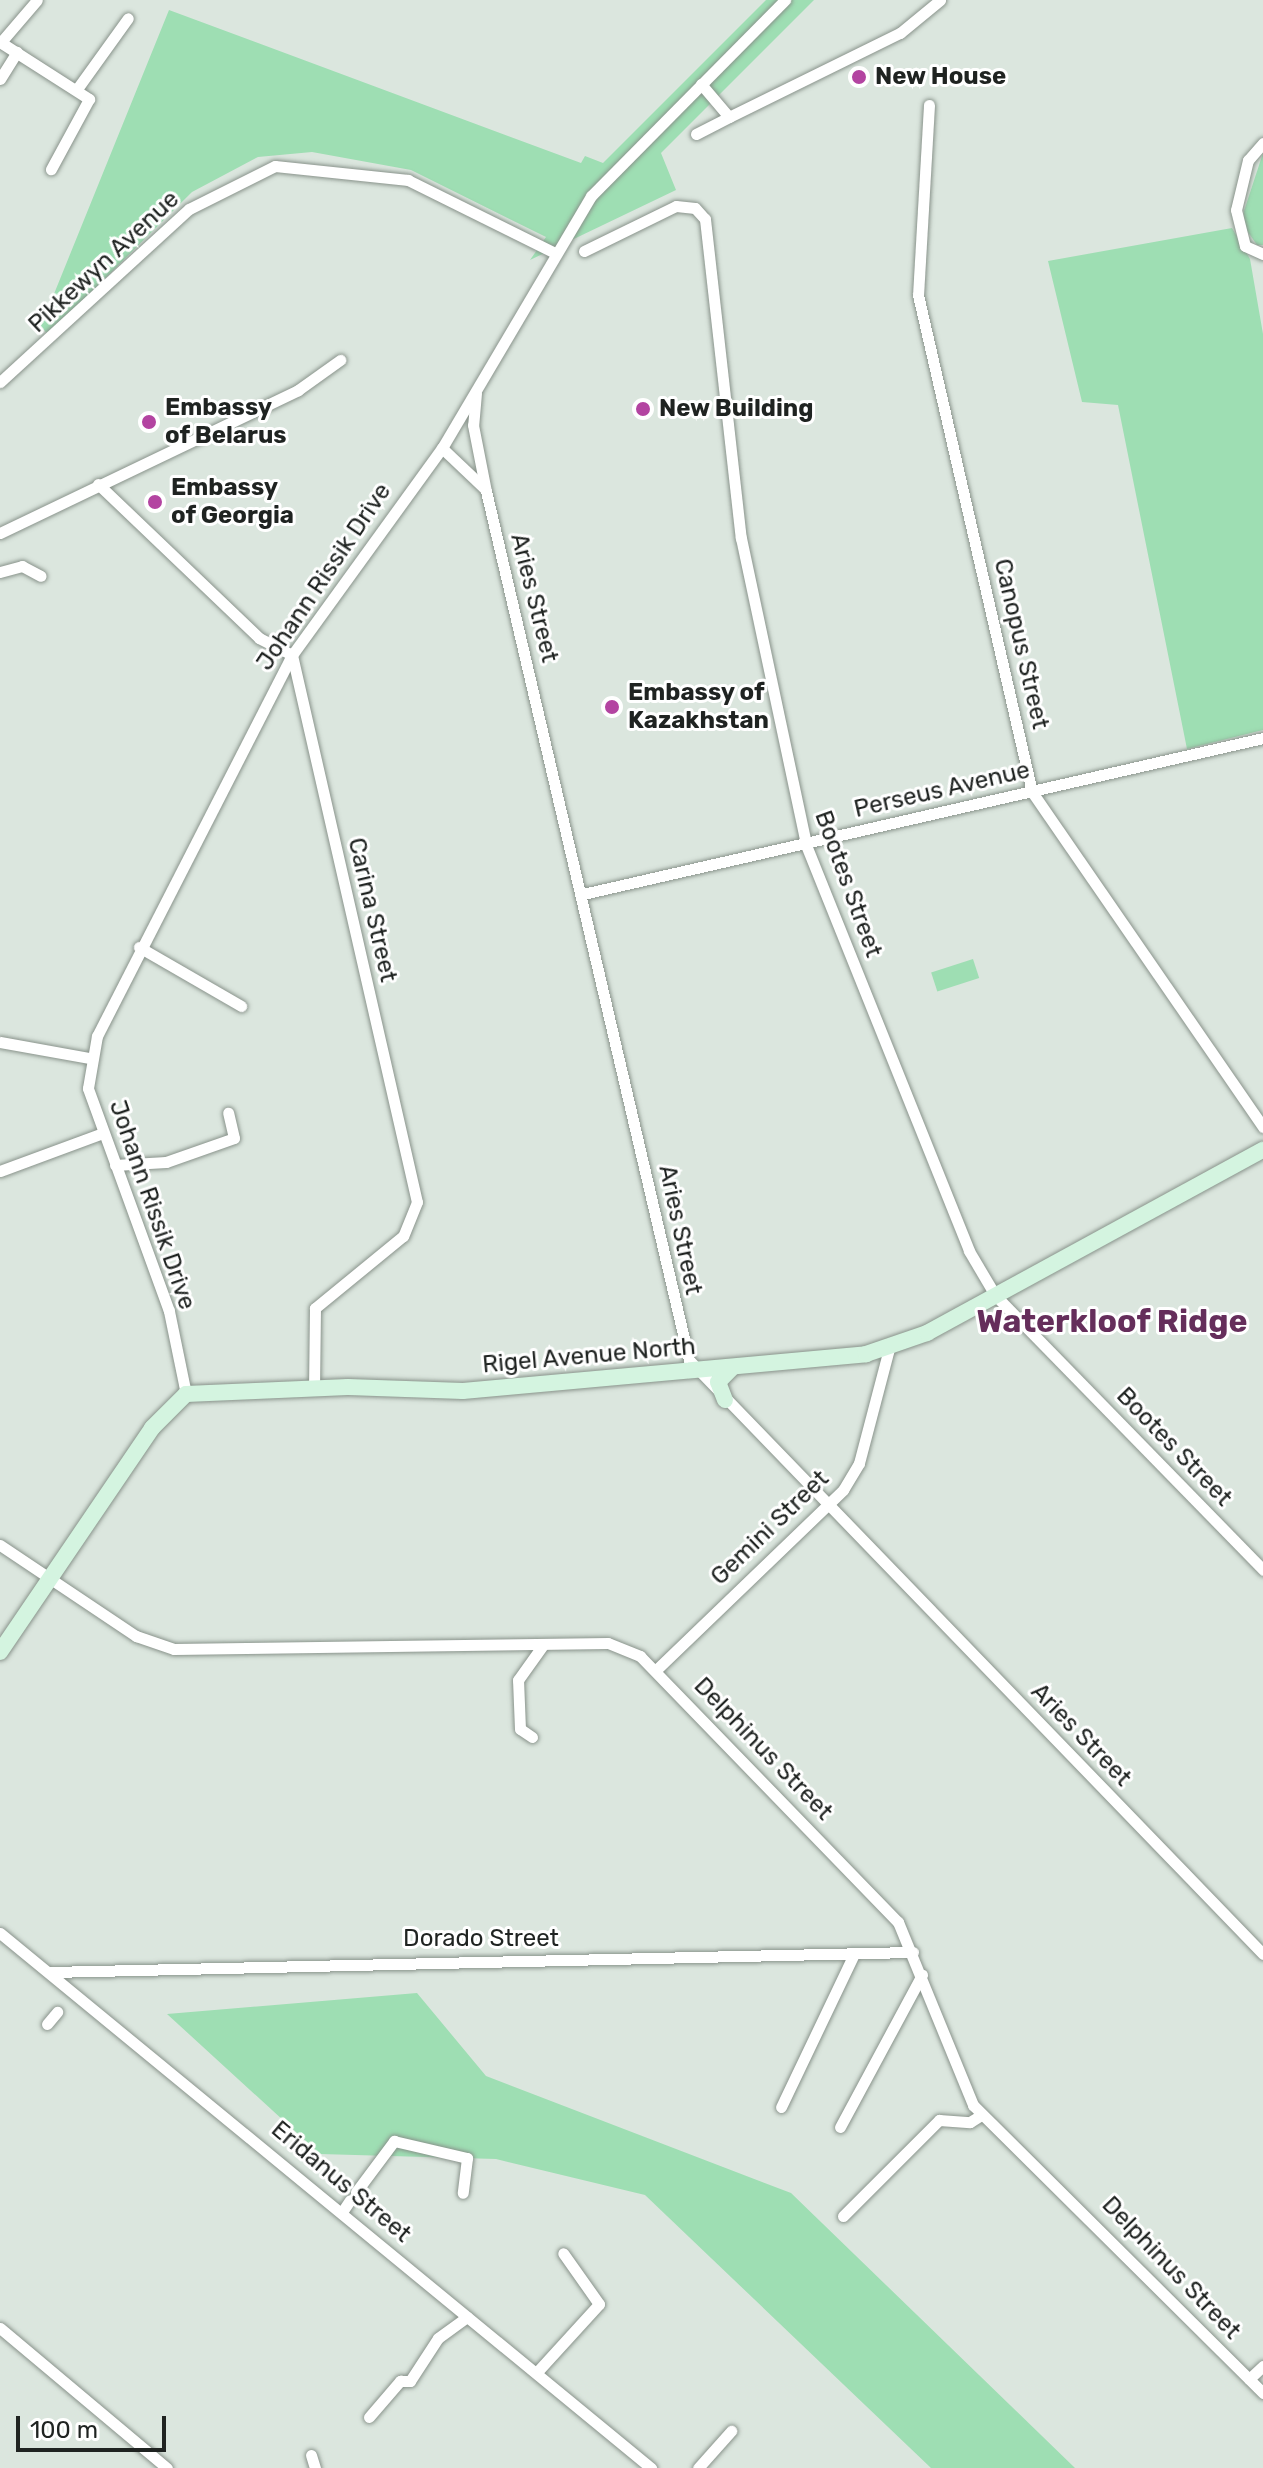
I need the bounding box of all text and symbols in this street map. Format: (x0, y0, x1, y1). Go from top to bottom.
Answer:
place label: New House (875, 63, 1007, 91)
marker: New House (850, 68, 868, 86)
street label: Pikkewyn Avenue (23, 185, 185, 339)
place label: Embassy of Belarus (165, 394, 287, 450)
place label: New Building (659, 395, 814, 423)
marker: New Building (634, 400, 652, 418)
marker: Embassy of Belarus (140, 413, 158, 431)
place label: Embassy of Georgia (171, 474, 295, 530)
street label: Johann Rissik Drive (251, 478, 397, 676)
marker: Embassy of Georgia (146, 493, 164, 511)
street label: Aries Street (504, 531, 564, 665)
street label: Canopus Street (987, 556, 1055, 732)
place label: Embassy of Kazakhstan (628, 679, 769, 735)
marker: Embassy of Kazakhstan (603, 698, 621, 716)
street label: Perseus Avenue (851, 756, 1033, 824)
street label: Bootes Street (808, 807, 888, 961)
street label: Carina Street (341, 835, 403, 985)
street label: Johann Rissik Drive (103, 1096, 201, 1314)
street label: Aries Street (652, 1162, 708, 1298)
district label: Waterkloof Ridge (976, 1302, 1248, 1340)
street label: Rigel Avenue North (481, 1332, 697, 1380)
street label: Bootes Street (1110, 1382, 1238, 1512)
street label: Gemini Street (705, 1465, 835, 1591)
street label: Delphinus Street (688, 1672, 838, 1826)
street label: Aries Street (1025, 1678, 1137, 1792)
street label: Dorado Street (403, 1925, 559, 1953)
street label: Eridanus Street (265, 2115, 417, 2249)
street label: Delphinus Street (1096, 2191, 1246, 2345)
scale bar (20, 2400, 170, 2450)
text: 100 m (30, 2416, 98, 2444)

